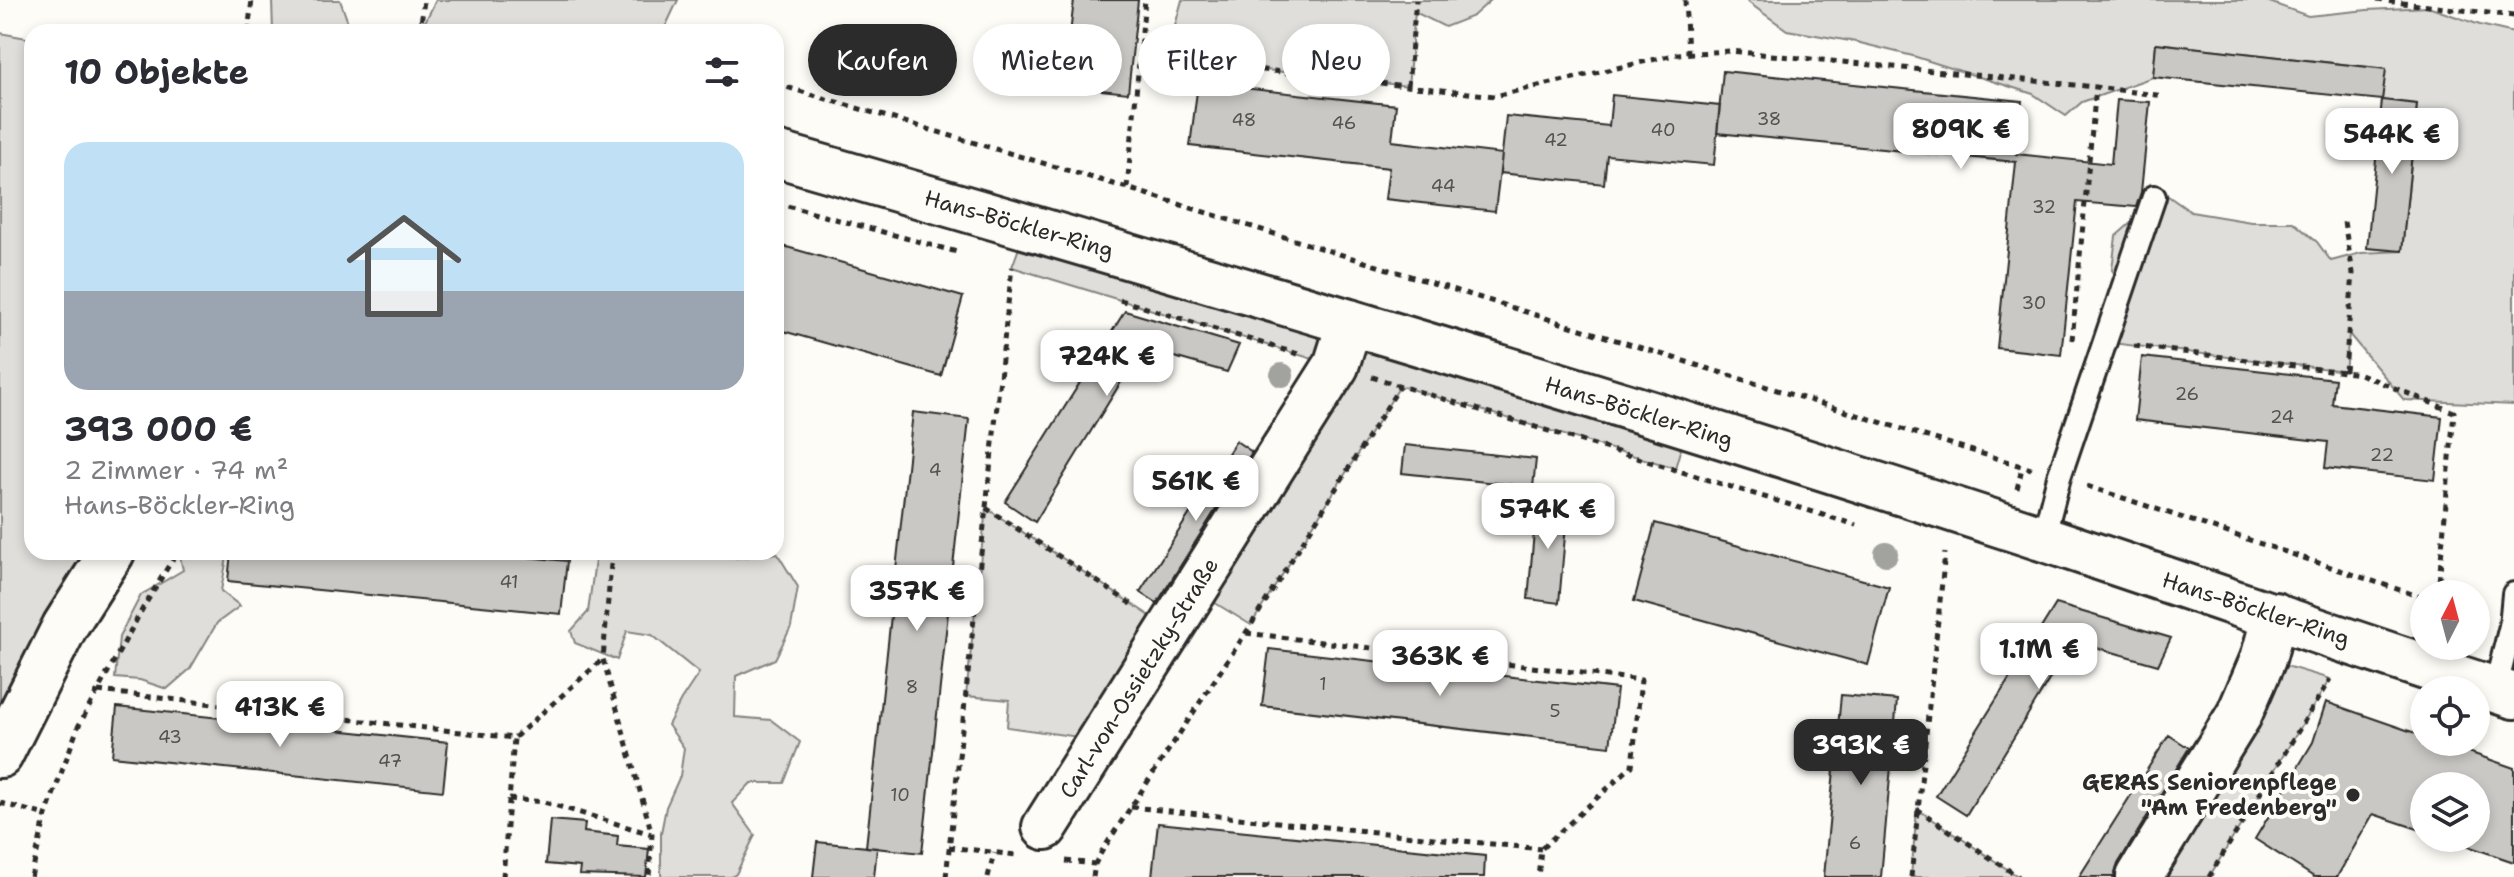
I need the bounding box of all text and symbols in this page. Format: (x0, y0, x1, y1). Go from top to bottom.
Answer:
chip: Kaufen (808, 24, 957, 96)
chip: Mieten (973, 24, 1122, 96)
chip: Filter (1138, 24, 1266, 96)
chip: Neu (1282, 24, 1390, 96)
text: 10 Objekte (64, 49, 249, 95)
icon: filters (700, 50, 744, 94)
pin: 809K € (1896, 103, 2026, 171)
house number: 38 (1757, 107, 1781, 131)
house number: 48 (1232, 108, 1256, 132)
pin: 544K € (2327, 108, 2457, 176)
house number: 46 (1332, 111, 1356, 135)
text: 809K € (1911, 111, 2011, 146)
text: 544K € (2343, 116, 2441, 151)
house number: 40 (1650, 118, 1676, 142)
house number: 42 (1544, 128, 1568, 152)
house number: 44 (1431, 174, 1455, 198)
street label: Hans-Böckler-Ring (921, 183, 1117, 265)
icon: home (332, 194, 476, 338)
house number: 32 (2032, 195, 2056, 219)
house number: 30 (2022, 291, 2046, 315)
pin: 724K € (1042, 330, 1172, 398)
text: 724K € (1058, 338, 1156, 373)
street label: Hans-Böckler-Ring (1541, 370, 1737, 454)
house number: 26 (2175, 382, 2199, 406)
house number: 24 (2270, 405, 2294, 429)
text: 393 000 € (64, 406, 252, 452)
house number: 22 (2370, 443, 2394, 467)
text: 2 Zimmer · 74 m² (64, 452, 288, 487)
pin: 561K € (1131, 455, 1261, 523)
house number: 4 (929, 458, 941, 482)
text: 561K € (1151, 463, 1241, 498)
pin: 574K € (1483, 483, 1613, 551)
text: Hans-Böckler-Ring (64, 487, 295, 522)
text: 574K € (1500, 491, 1596, 526)
street label: Carl-von-Ossietzky-Straße (1053, 552, 1225, 804)
pin: 357K € (852, 565, 982, 633)
street label: Hans-Böckler-Ring (2159, 565, 2353, 653)
house number: 41 (499, 570, 519, 594)
text: 357K € (869, 573, 965, 608)
north arrow (2410, 580, 2490, 660)
map controls (2410, 580, 2490, 852)
pin: 1.1M € (1974, 623, 2104, 691)
pin: 363K € (1375, 630, 1505, 698)
text: 1.1M € (1998, 631, 2080, 666)
text: 363K € (1391, 638, 1489, 673)
house number: 1 (1319, 672, 1327, 696)
house number: 8 (906, 675, 918, 699)
button: locate (2410, 676, 2490, 756)
pin: 413K € (215, 681, 345, 749)
text: 413K € (235, 689, 325, 724)
house number: 5 (1549, 699, 1561, 723)
pin: 393K € (1796, 719, 1926, 787)
house number: 43 (158, 725, 182, 749)
text: 393K € (1812, 727, 1910, 762)
house number: 47 (378, 749, 402, 773)
place label: GERAS Seniorenpflege "Am Fredenberg" (2082, 768, 2337, 822)
button: layers (2410, 772, 2490, 852)
house number: 10 (890, 783, 910, 807)
marker: GERAS Seniorenpflege "Am Fredenberg" (2344, 786, 2362, 804)
house number: 6 (1849, 831, 1861, 855)

